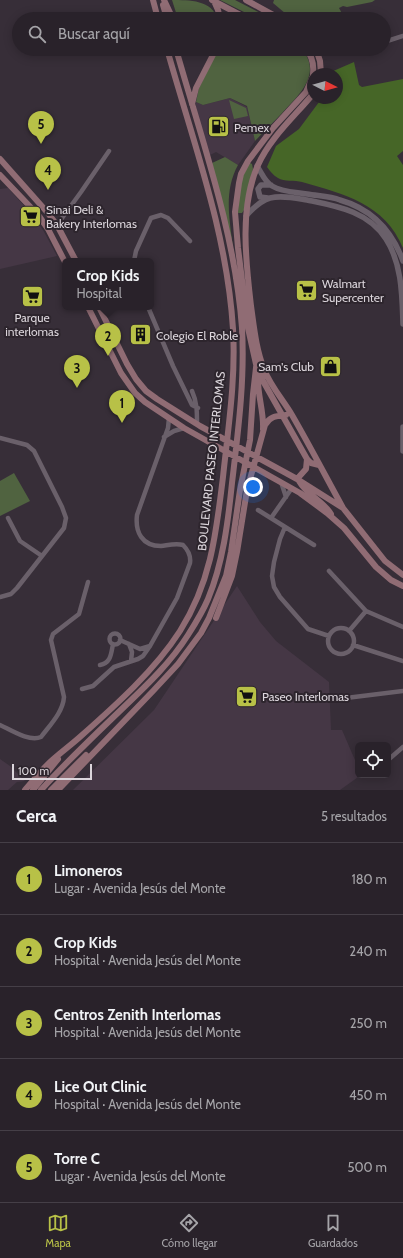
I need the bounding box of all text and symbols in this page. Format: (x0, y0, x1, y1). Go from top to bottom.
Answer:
search box (12, 12, 391, 56)
icon: search (26, 23, 48, 45)
text: Buscar aquí (58, 25, 130, 43)
north arrow (307, 68, 343, 104)
pin: 5 (28, 111, 54, 144)
fuel station icon: Pemex (205, 114, 231, 140)
place label: Pemex (234, 120, 269, 135)
pin: 4 (35, 157, 61, 190)
place label: Sinai Deli & Bakery Interlomas (46, 202, 137, 231)
supermarket icon: Sinai Deli & Bakery Interlomas (17, 203, 43, 229)
popup (62, 258, 154, 310)
text: Crop Kids (77, 267, 139, 285)
place label: Walmart Supercenter (322, 276, 384, 305)
supermarket icon: Walmart Supercenter (294, 277, 320, 303)
supermarket icon: Parque interlomas (19, 283, 45, 309)
text: Hospital (77, 285, 122, 301)
place label: Parque interlomas (5, 310, 59, 339)
building icon: Colegio El Roble (127, 322, 153, 348)
pin: 2 (95, 323, 121, 356)
place label: Colegio El Roble (156, 328, 238, 343)
shop icon: Sam's Club (317, 353, 343, 379)
pin: 3 (64, 355, 90, 388)
place label: Sam's Club (258, 359, 314, 374)
street label: BOULEVARD PASEO INTERLOMAS (194, 370, 228, 552)
pin: 1 (109, 390, 135, 423)
your location (243, 477, 263, 497)
supermarket icon: Paseo Interlomas (233, 683, 259, 709)
place label: Paseo Interlomas (262, 689, 349, 704)
map controls (355, 742, 391, 778)
button: locate (355, 742, 391, 778)
scale bar (12, 762, 92, 781)
text: 100 m (18, 764, 49, 778)
text: Cerca (16, 806, 57, 826)
text: 5 resultados (321, 808, 387, 824)
text: Limoneros (54, 862, 122, 880)
text: 1 (27, 871, 31, 887)
text: 180 m (351, 871, 387, 887)
text: Lugar · Avenida Jesús del Monte (54, 880, 226, 896)
text: Crop Kids (54, 934, 117, 952)
text: 2 (26, 943, 32, 959)
text: 240 m (349, 943, 387, 959)
text: Hospital · Avenida Jesús del Monte (54, 952, 241, 968)
text: Centros Zenith Interlomas (54, 1006, 221, 1024)
text: 3 (25, 1015, 33, 1031)
text: 250 m (350, 1015, 387, 1031)
text: Hospital · Avenida Jesús del Monte (54, 1024, 241, 1040)
text: Lice Out Clinic (54, 1078, 147, 1096)
text: 4 (25, 1087, 33, 1103)
text: 450 m (349, 1087, 387, 1103)
text: Hospital · Avenida Jesús del Monte (54, 1096, 241, 1112)
text: Torre C (54, 1150, 100, 1168)
text: 5 (26, 1159, 32, 1175)
text: 500 m (347, 1159, 387, 1175)
text: Lugar · Avenida Jesús del Monte (54, 1168, 226, 1184)
tab: Mapa (45, 1212, 71, 1250)
tab: Cómo llegar (161, 1212, 217, 1250)
tab: Guardados (308, 1212, 358, 1250)

